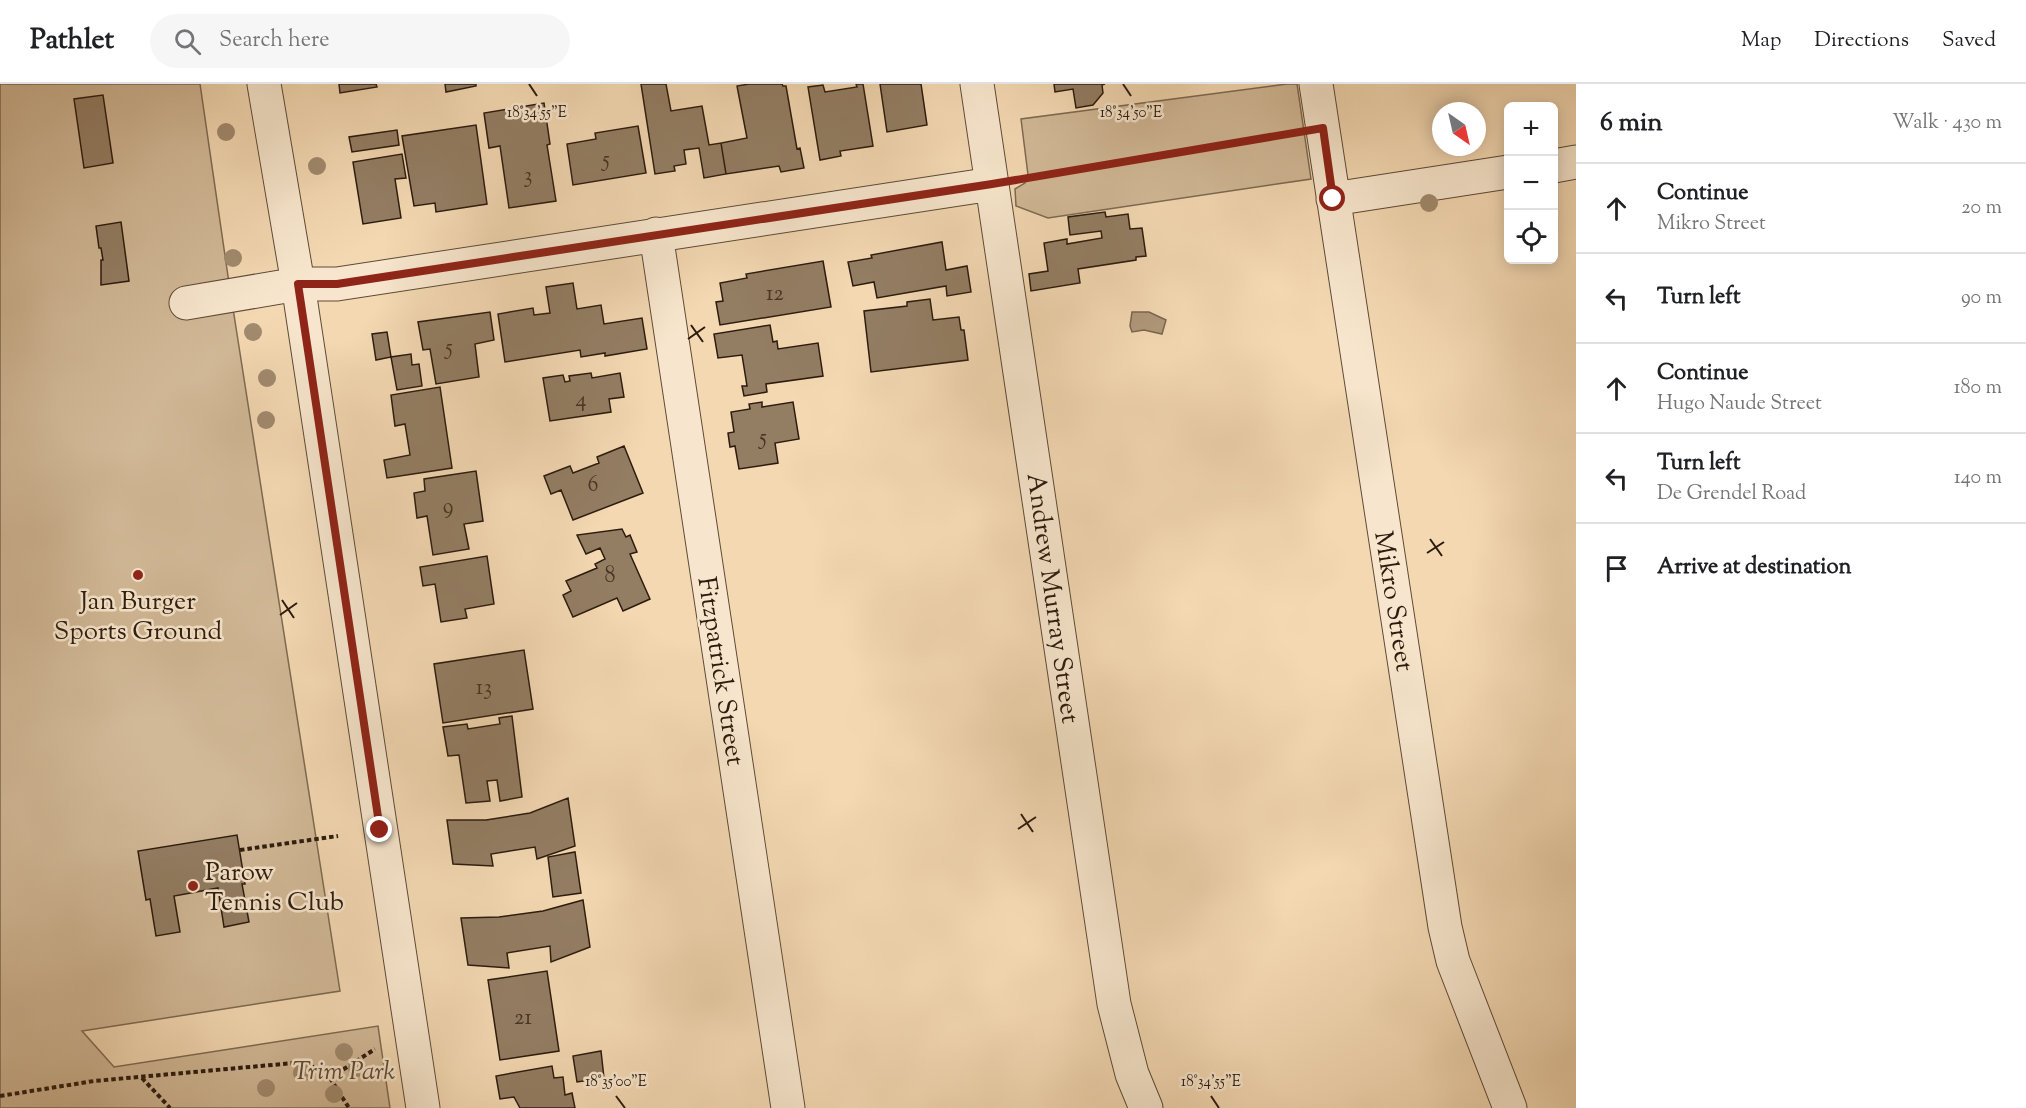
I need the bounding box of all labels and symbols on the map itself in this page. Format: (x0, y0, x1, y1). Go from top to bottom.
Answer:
north arrow (1432, 102, 1486, 156)
text: 18°34'55"E (507, 103, 567, 124)
text: 18°34'50"E (1100, 103, 1162, 124)
house number: 5 (600, 145, 610, 177)
house number: 3 (524, 161, 532, 193)
route start (1319, 185, 1345, 211)
house number: 12 (766, 279, 784, 311)
house number: 5 (443, 333, 453, 365)
house number: 4 (575, 385, 587, 417)
house number: 5 (757, 423, 767, 455)
house number: 6 (588, 470, 598, 502)
street label: Andrew Murray Street (1016, 471, 1087, 726)
house number: 9 (443, 492, 453, 524)
street label: Mikro Street (1363, 529, 1422, 674)
house number: 8 (604, 561, 616, 593)
marker: Jan Burger Sports Ground (131, 568, 145, 582)
street label: Fitzpatrick Street (686, 574, 753, 768)
place label: Jan Burger Sports Ground (54, 584, 223, 651)
house number: 13 (476, 673, 492, 705)
route end (366, 816, 392, 842)
place label: Parow Tennis Club (205, 855, 344, 922)
marker: Parow Tennis Club (186, 879, 200, 893)
house number: 21 (514, 1003, 532, 1035)
park label: Trim Park (293, 1054, 395, 1091)
text: 18°35'00"E (585, 1072, 647, 1093)
text: 18°34'55"E (1181, 1072, 1241, 1093)

